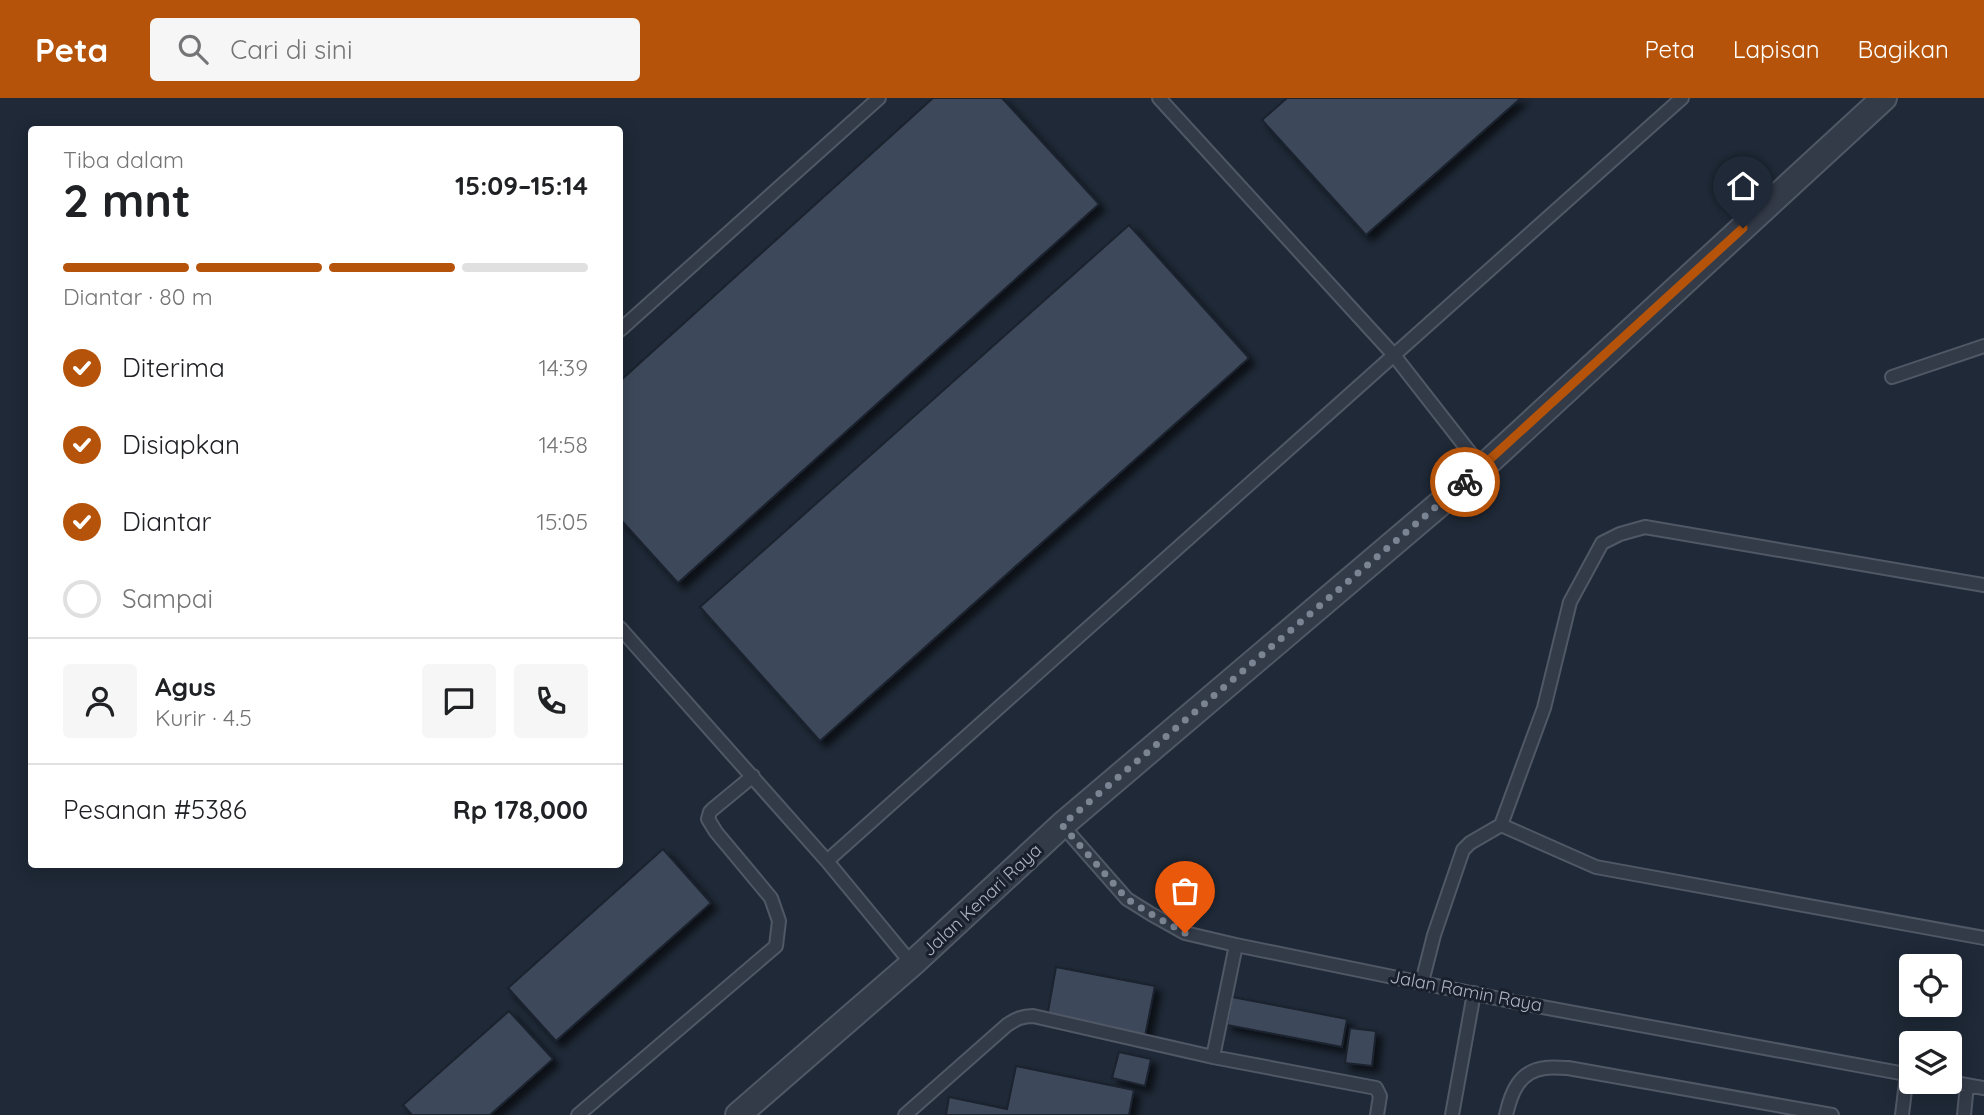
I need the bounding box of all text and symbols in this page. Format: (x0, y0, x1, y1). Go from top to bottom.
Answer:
search box (150, 18, 640, 81)
text: Peta (35, 29, 108, 70)
icon: search (174, 30, 212, 68)
text: Cari di sini (230, 33, 352, 66)
text: Peta (1644, 34, 1695, 64)
text: Lapisan (1733, 34, 1820, 64)
text: Bagikan (1858, 34, 1949, 64)
text: Tiba dalam (63, 145, 184, 174)
pin (1713, 156, 1773, 228)
icon: home (1724, 167, 1762, 205)
text: 15:09–15:14 (455, 169, 588, 202)
text: 2 mnt (63, 171, 191, 229)
text: Diantar · 80 m (63, 282, 213, 311)
icon: check (63, 349, 101, 387)
text: Diterima (122, 351, 225, 384)
text: 14:39 (539, 353, 588, 382)
icon: check (63, 426, 101, 464)
text: Disiapkan (122, 428, 240, 461)
text: 14:58 (538, 430, 588, 459)
courier (1430, 447, 1500, 517)
icon: bike (1446, 463, 1484, 501)
icon: check (63, 503, 101, 541)
text: Diantar (122, 505, 212, 538)
text: 15:05 (536, 507, 588, 536)
text: Sampai (122, 582, 213, 615)
button: person (63, 664, 137, 738)
button: chat (422, 664, 496, 738)
button: phone (514, 664, 588, 738)
text: Agus (155, 670, 216, 703)
text: Kurir · 4.5 (155, 703, 252, 732)
text: Pesanan #5386 (63, 793, 247, 826)
text: Rp 178,000 (453, 793, 588, 826)
street label: Jalan Kenari Raya (917, 838, 1046, 961)
pin (1155, 861, 1215, 933)
icon: bag (1166, 872, 1204, 910)
map controls (1899, 954, 1962, 1094)
button: locate (1899, 954, 1962, 1017)
street label: Jalan Ramin Raya (1388, 964, 1544, 1017)
button: layers (1899, 1031, 1962, 1094)

